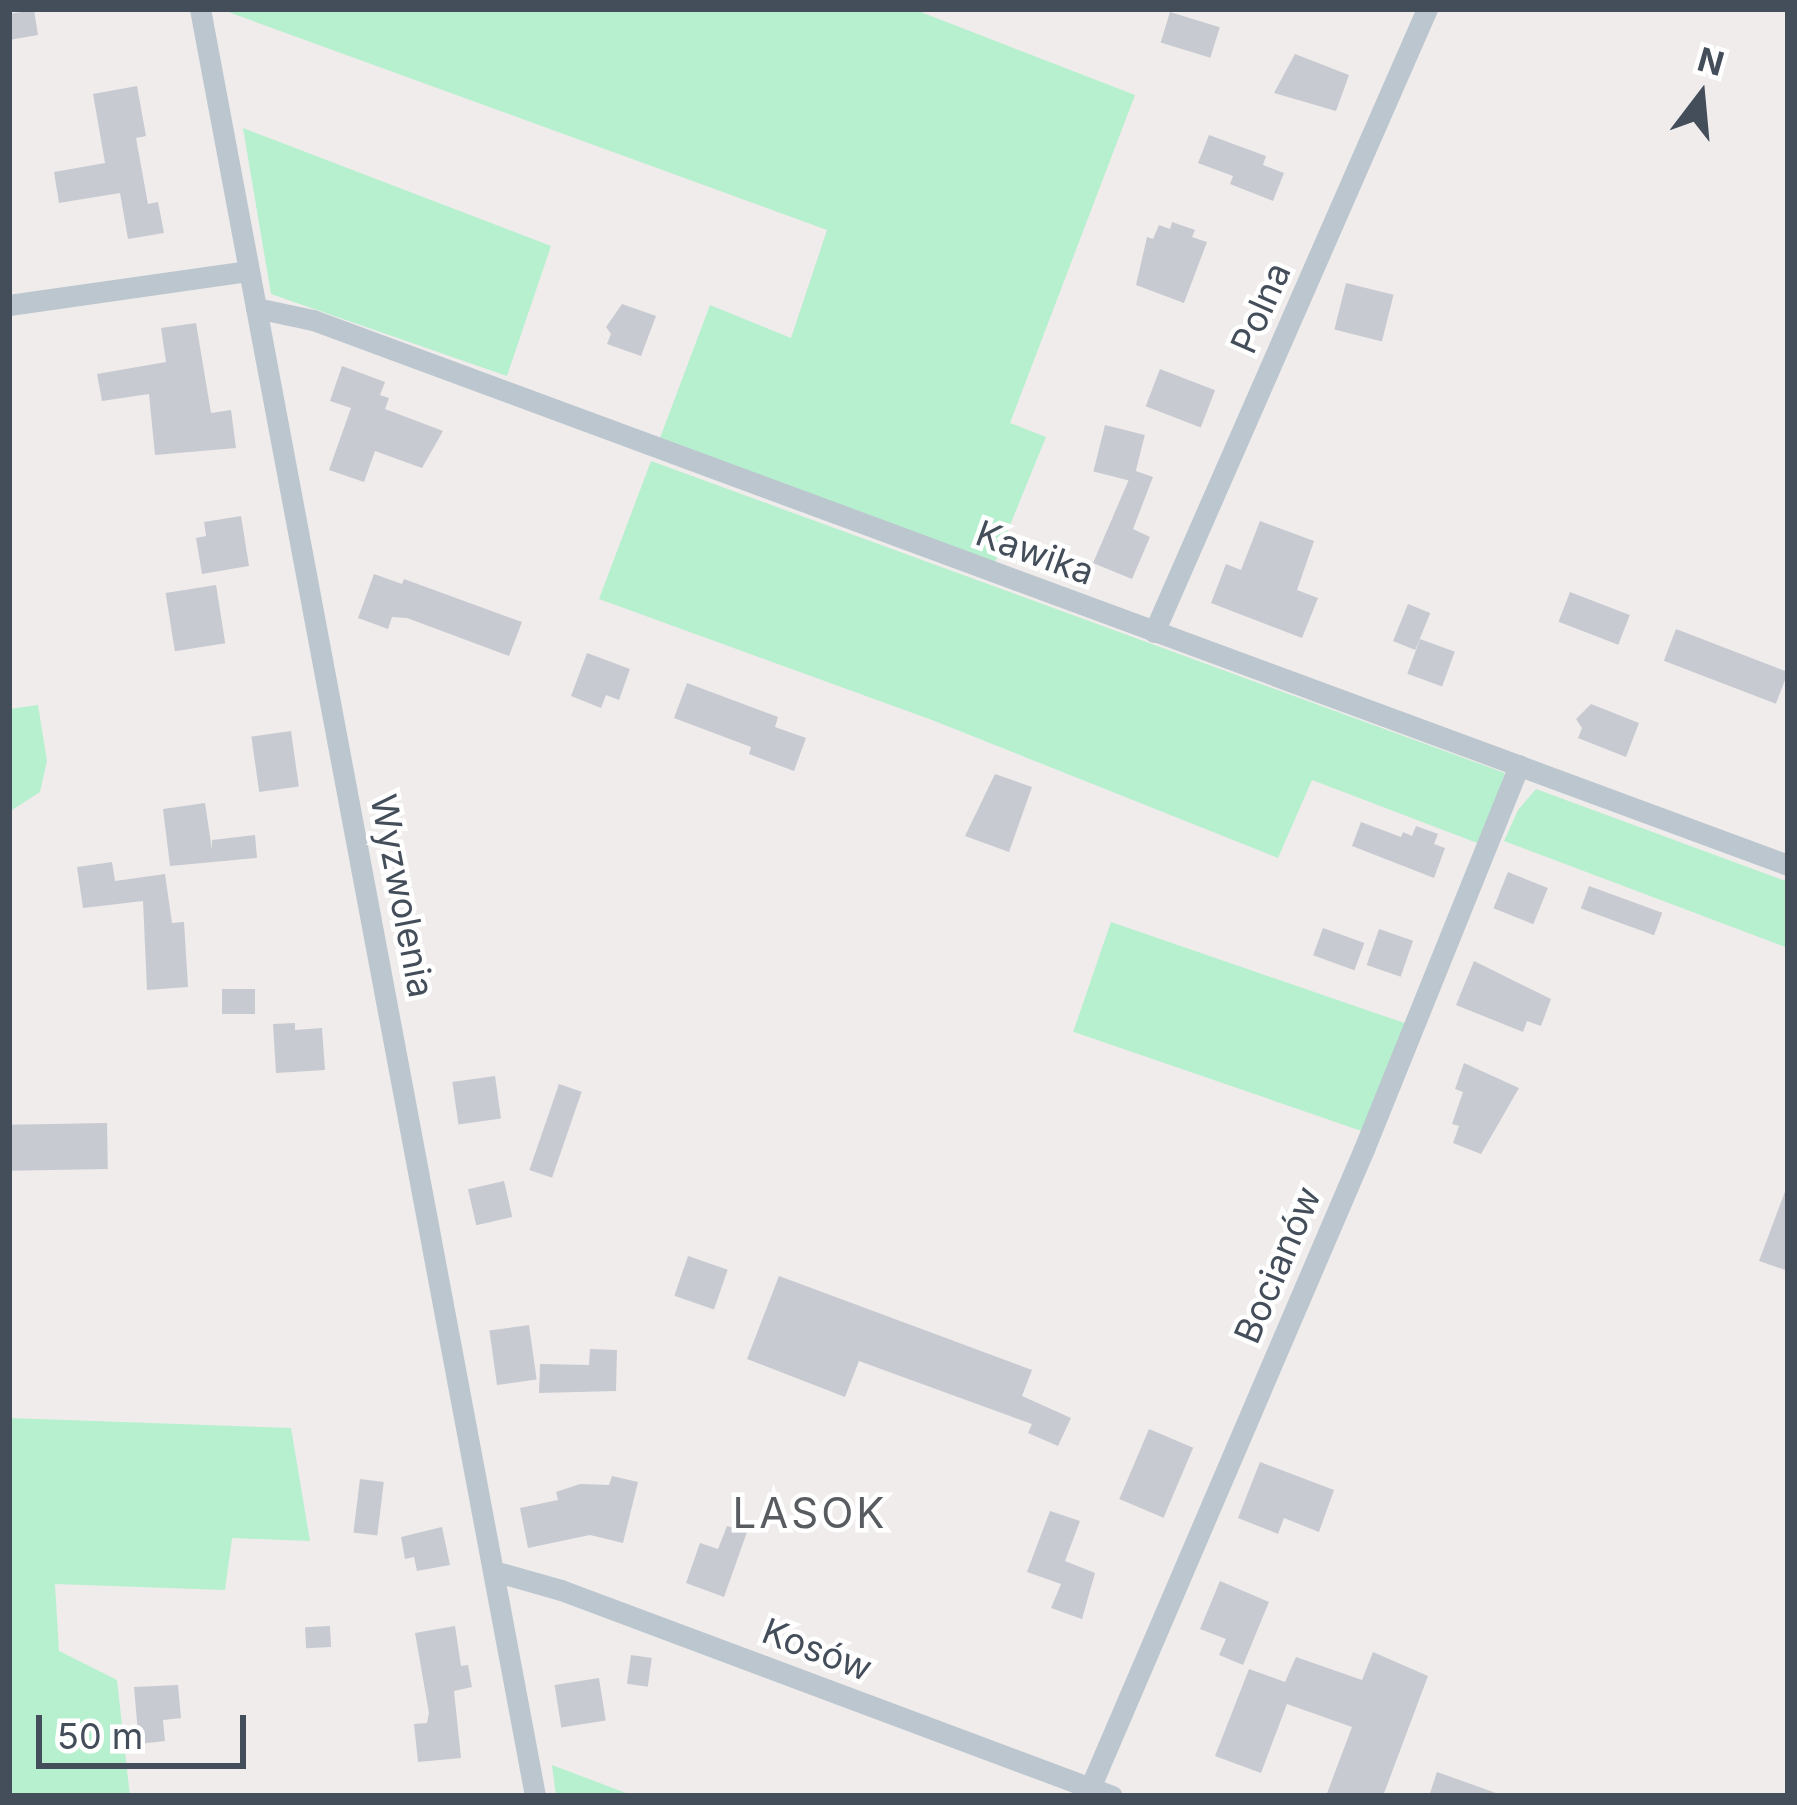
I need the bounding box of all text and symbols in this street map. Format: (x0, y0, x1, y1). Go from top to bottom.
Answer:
north arrow (1641, 36, 1761, 156)
text: N (1693, 39, 1729, 84)
street label: Polna (1222, 256, 1300, 360)
street label: Kawika (970, 512, 1100, 594)
street label: Wyzwolenia (361, 791, 443, 1001)
street label: Bocianów (1226, 1180, 1330, 1350)
district label: LASOK (732, 1488, 888, 1538)
street label: Kosów (756, 1609, 878, 1691)
scale bar (42, 1691, 252, 1765)
text: 50 m (57, 1714, 143, 1758)

